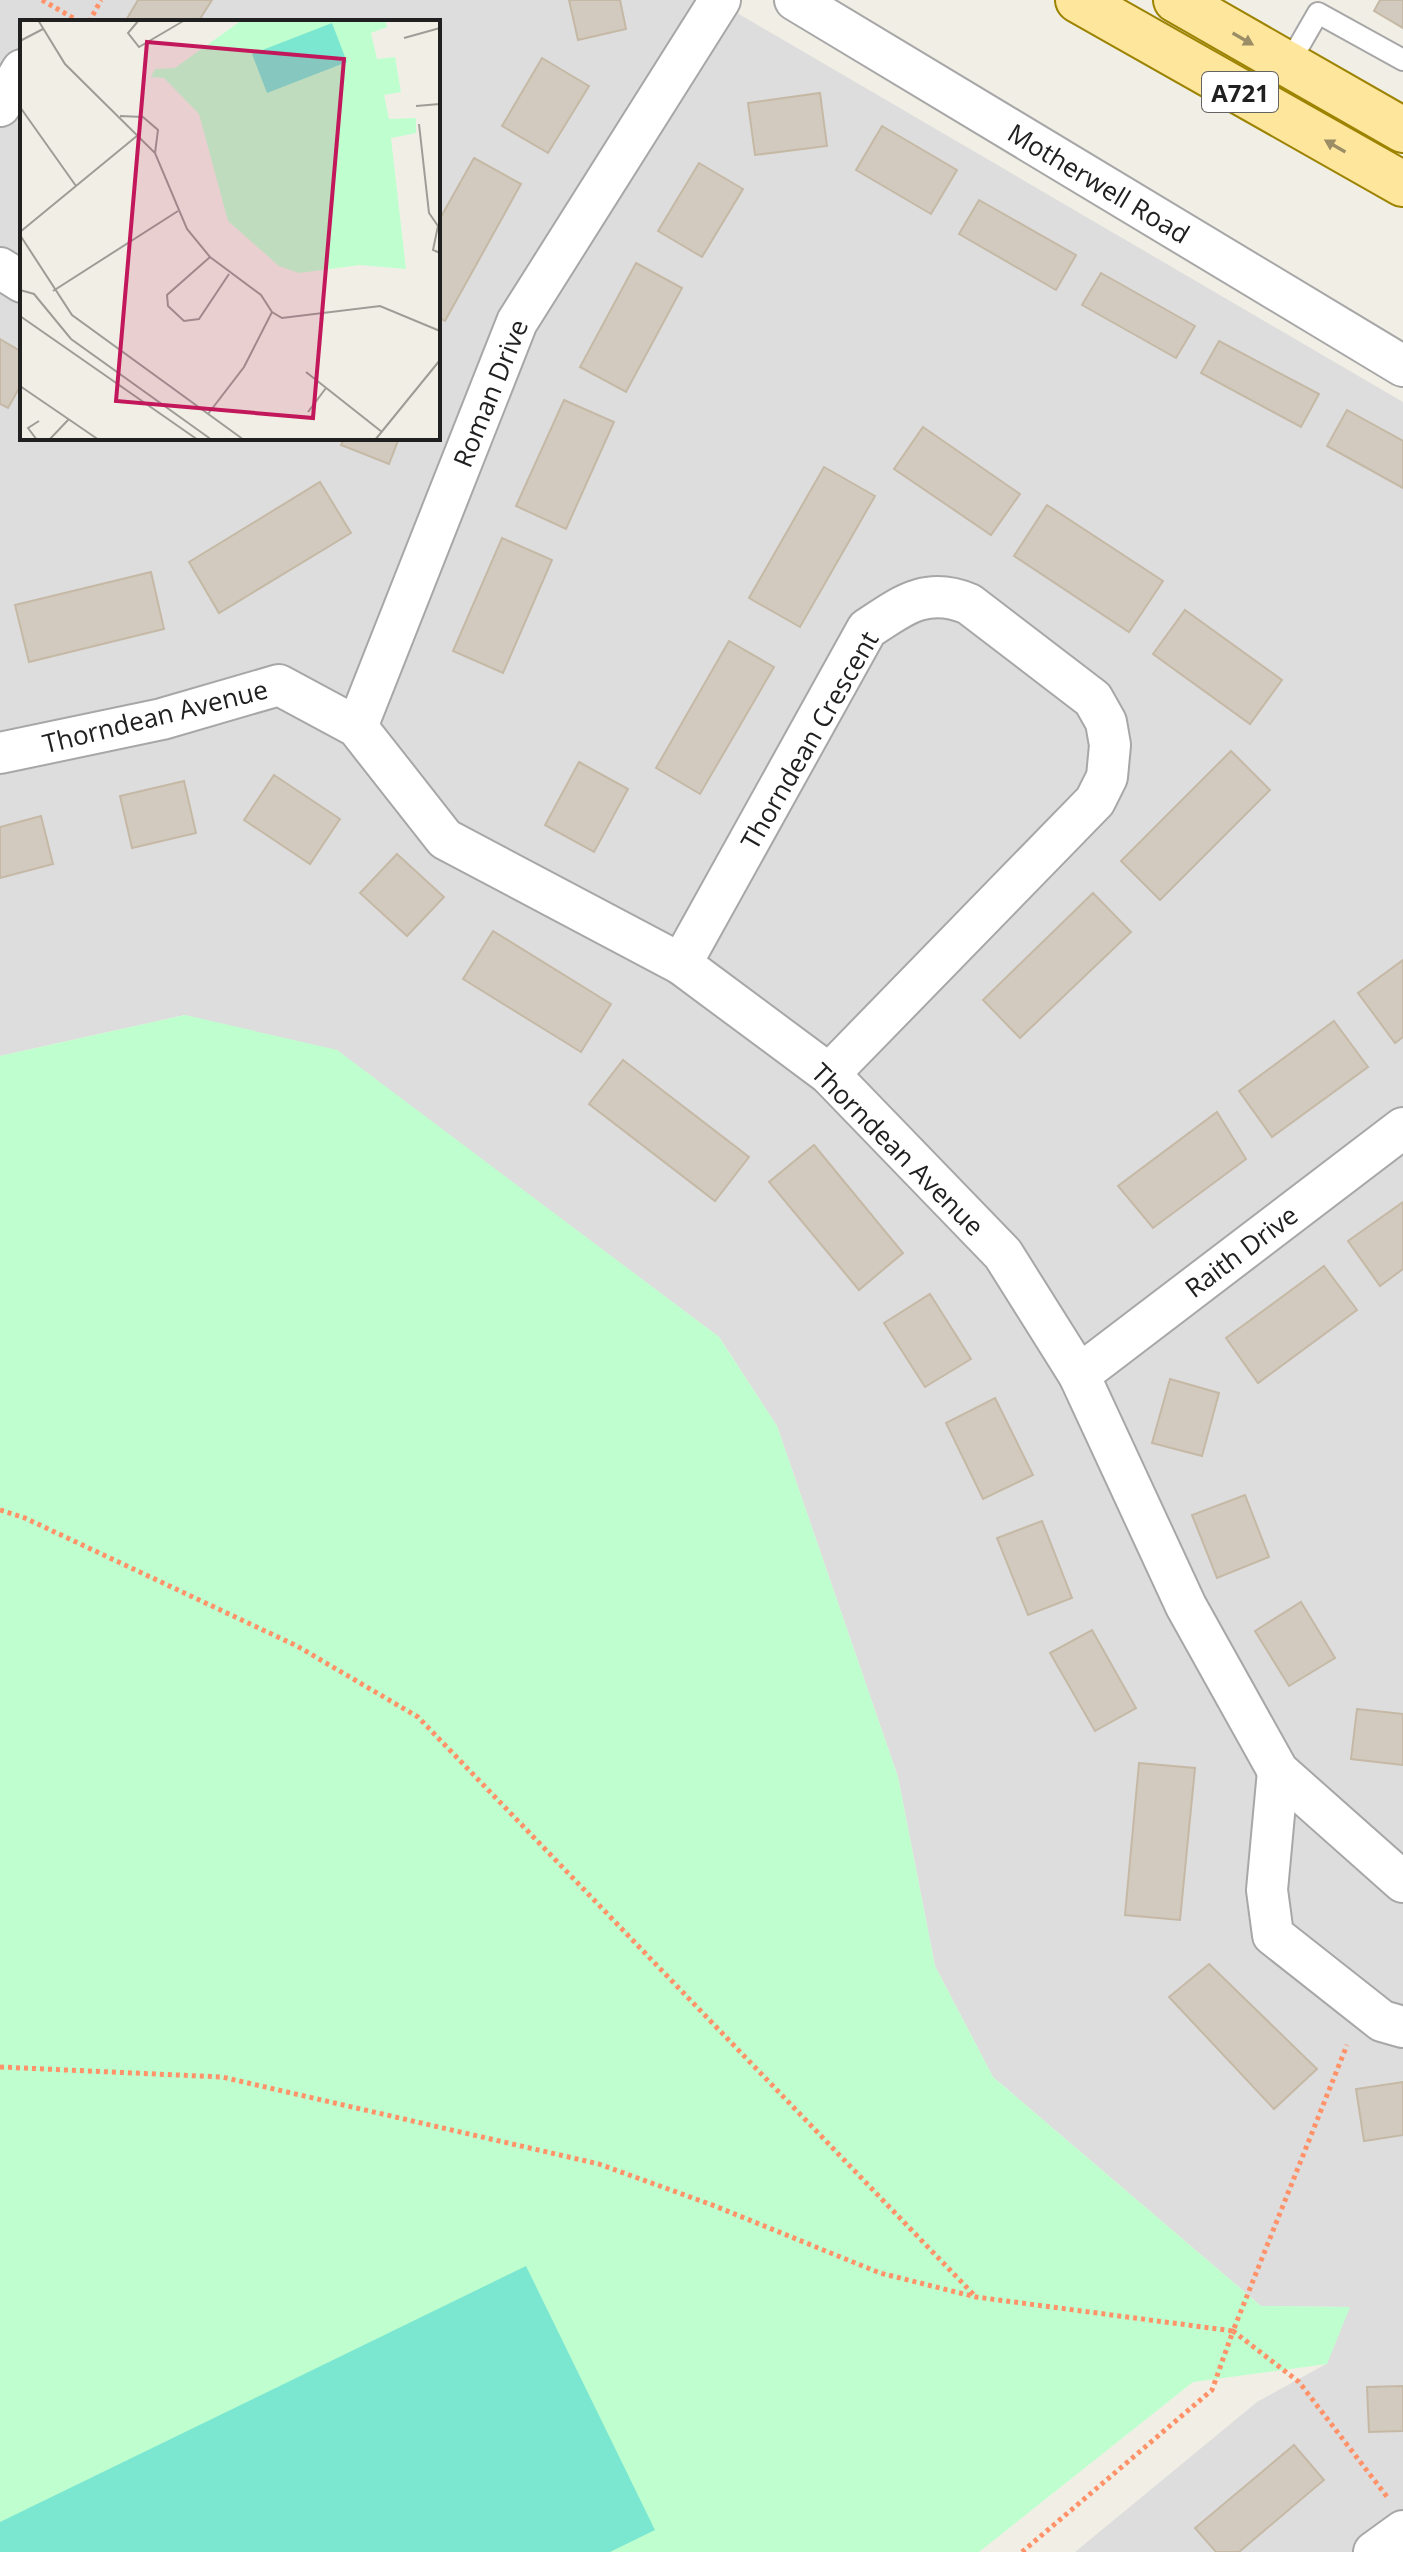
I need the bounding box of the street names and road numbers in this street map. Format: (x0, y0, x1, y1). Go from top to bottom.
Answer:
road number: A721 (1202, 72, 1278, 112)
street label: Motherwell Road (1001, 114, 1197, 252)
street label: Roman Drive (444, 314, 536, 472)
street label: Thorndean Crescent (732, 624, 886, 856)
street label: Thorndean Avenue (39, 671, 271, 761)
street label: Thorndean Avenue (804, 1055, 992, 1243)
street label: Raith Drive (1177, 1197, 1305, 1305)

